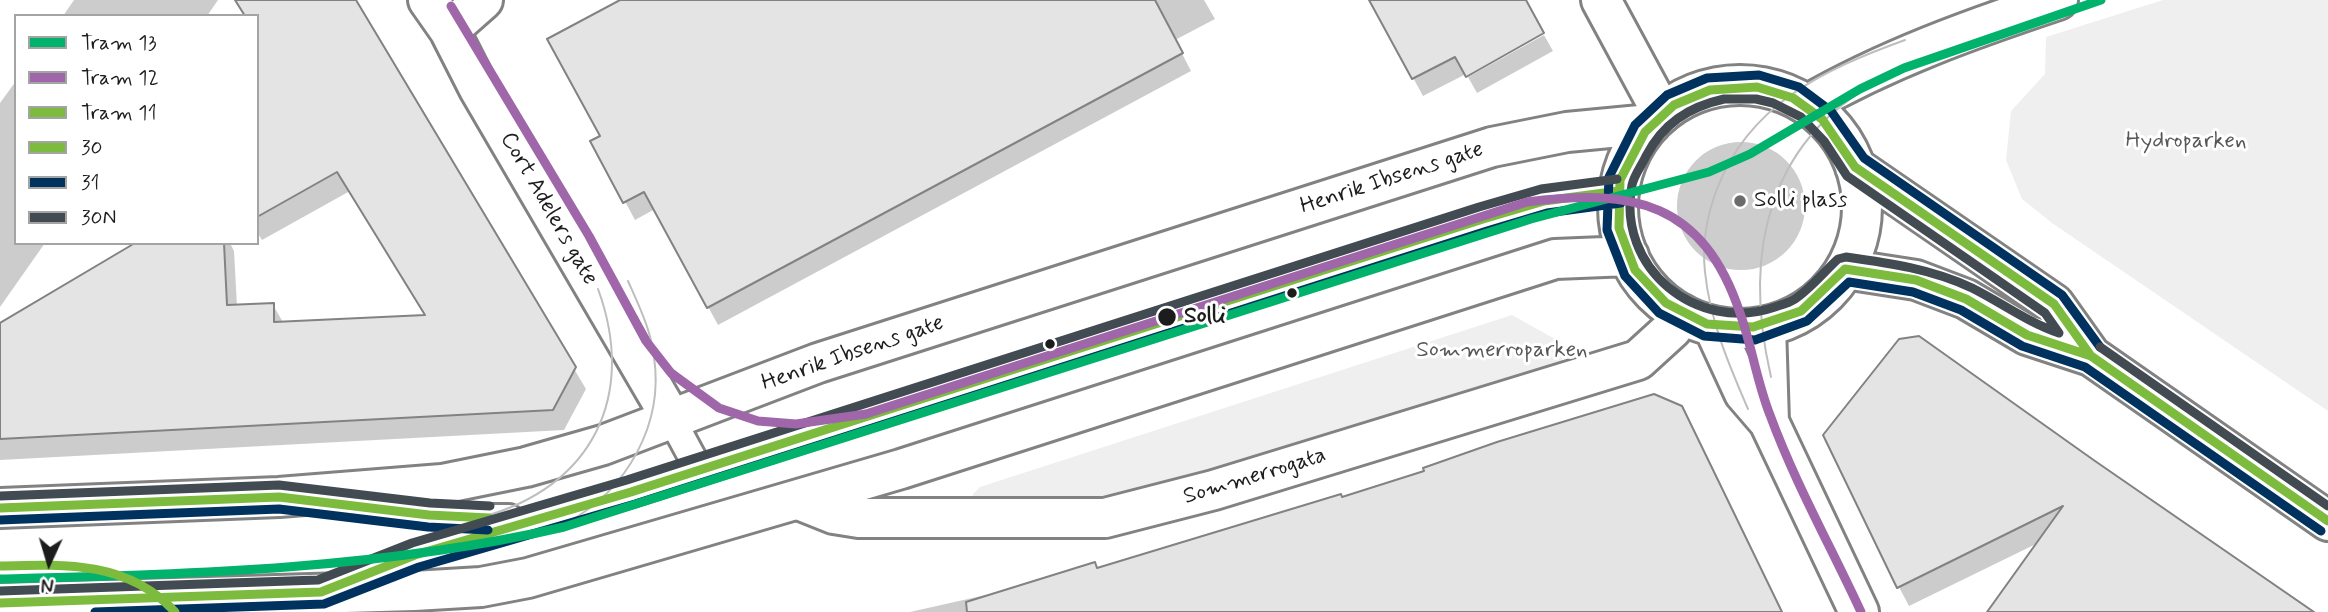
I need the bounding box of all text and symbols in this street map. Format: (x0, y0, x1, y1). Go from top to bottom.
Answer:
legend (14, 14, 259, 245)
text: Tram 13 (81, 29, 157, 57)
text: Tram 12 (81, 64, 159, 92)
text: Tram 11 (81, 99, 157, 127)
street label: Cort Adelers gate (493, 128, 603, 290)
park label: Hydroparken (2125, 128, 2247, 156)
text: 30 (81, 134, 103, 162)
street label: Henrik Ibsens gate (1297, 136, 1487, 222)
text: 31 (81, 169, 100, 197)
place label: Solli plass (1754, 187, 1847, 215)
marker: Solli plass (1732, 193, 1748, 209)
text: 30N (81, 204, 117, 232)
unlabelled marker (1285, 286, 1299, 300)
place label: Solli (1184, 303, 1226, 331)
marker: Solli (1156, 306, 1178, 328)
street label: Henrik Ibsens gate (758, 310, 948, 398)
unlabelled marker (1043, 337, 1057, 351)
park label: Sommerroparken (1416, 337, 1588, 365)
street label: Sommerrogata (1180, 442, 1330, 512)
north arrow (14, 528, 84, 598)
text: N (40, 572, 55, 597)

